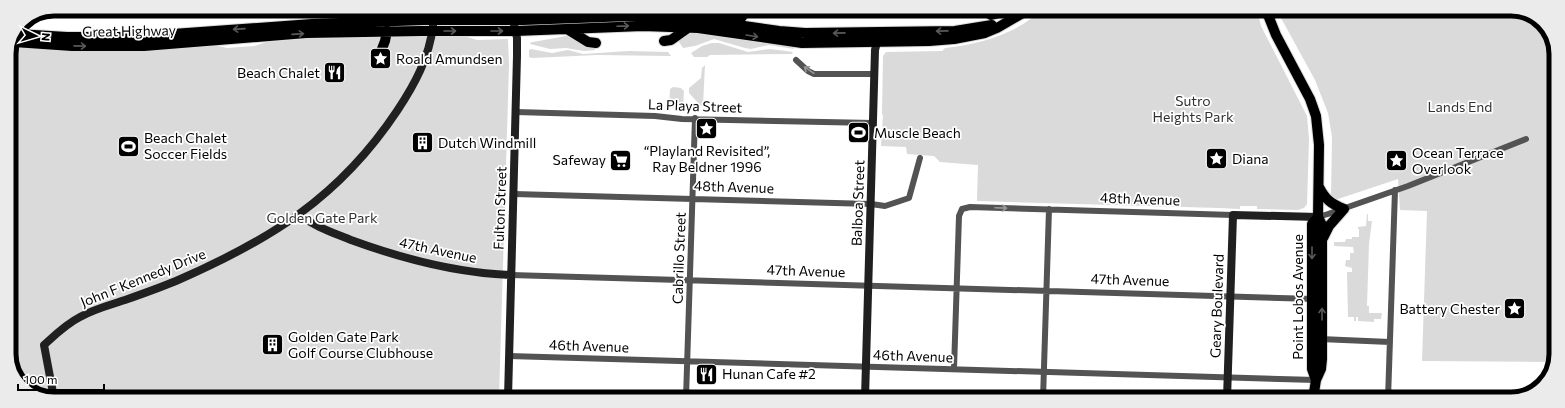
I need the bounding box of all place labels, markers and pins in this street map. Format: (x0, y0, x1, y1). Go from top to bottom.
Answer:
place icon: Roald Amundsen (368, 46, 394, 72)
place label: Roald Amundsen (396, 50, 503, 67)
restaurant icon: Beach Chalet (322, 60, 348, 86)
place label: Beach Chalet (237, 64, 320, 81)
place icon: “Playland Revisited”, Ray Beldner 1996 (694, 116, 720, 142)
sports icon: Muscle Beach (845, 120, 871, 146)
place label: Muscle Beach (874, 124, 961, 141)
place label: Beach Chalet Soccer Fields (144, 129, 227, 162)
building icon: Dutch Windmill (409, 130, 435, 156)
sports icon: Beach Chalet Soccer Fields (115, 133, 141, 159)
place label: Dutch Windmill (438, 134, 536, 151)
place label: “Playland Revisited”, Ray Beldner 1996 (644, 142, 770, 175)
place label: Ocean Terrace Overlook (1412, 144, 1504, 177)
place icon: Diana (1204, 146, 1230, 172)
supermarket icon: Safeway (608, 147, 634, 173)
place icon: Ocean Terrace Overlook (1383, 148, 1409, 174)
place label: Diana (1232, 150, 1269, 167)
place label: Safeway (553, 151, 606, 168)
place icon: Battery Chester (1502, 296, 1528, 322)
place label: Battery Chester (1399, 300, 1500, 317)
place label: Golden Gate Park Golf Course Clubhouse (288, 328, 433, 361)
building icon: Golden Gate Park Golf Course Clubhouse (259, 332, 285, 358)
restaurant icon: Hunan Cafe #2 (693, 361, 719, 387)
place label: Hunan Cafe #2 (722, 365, 816, 382)

